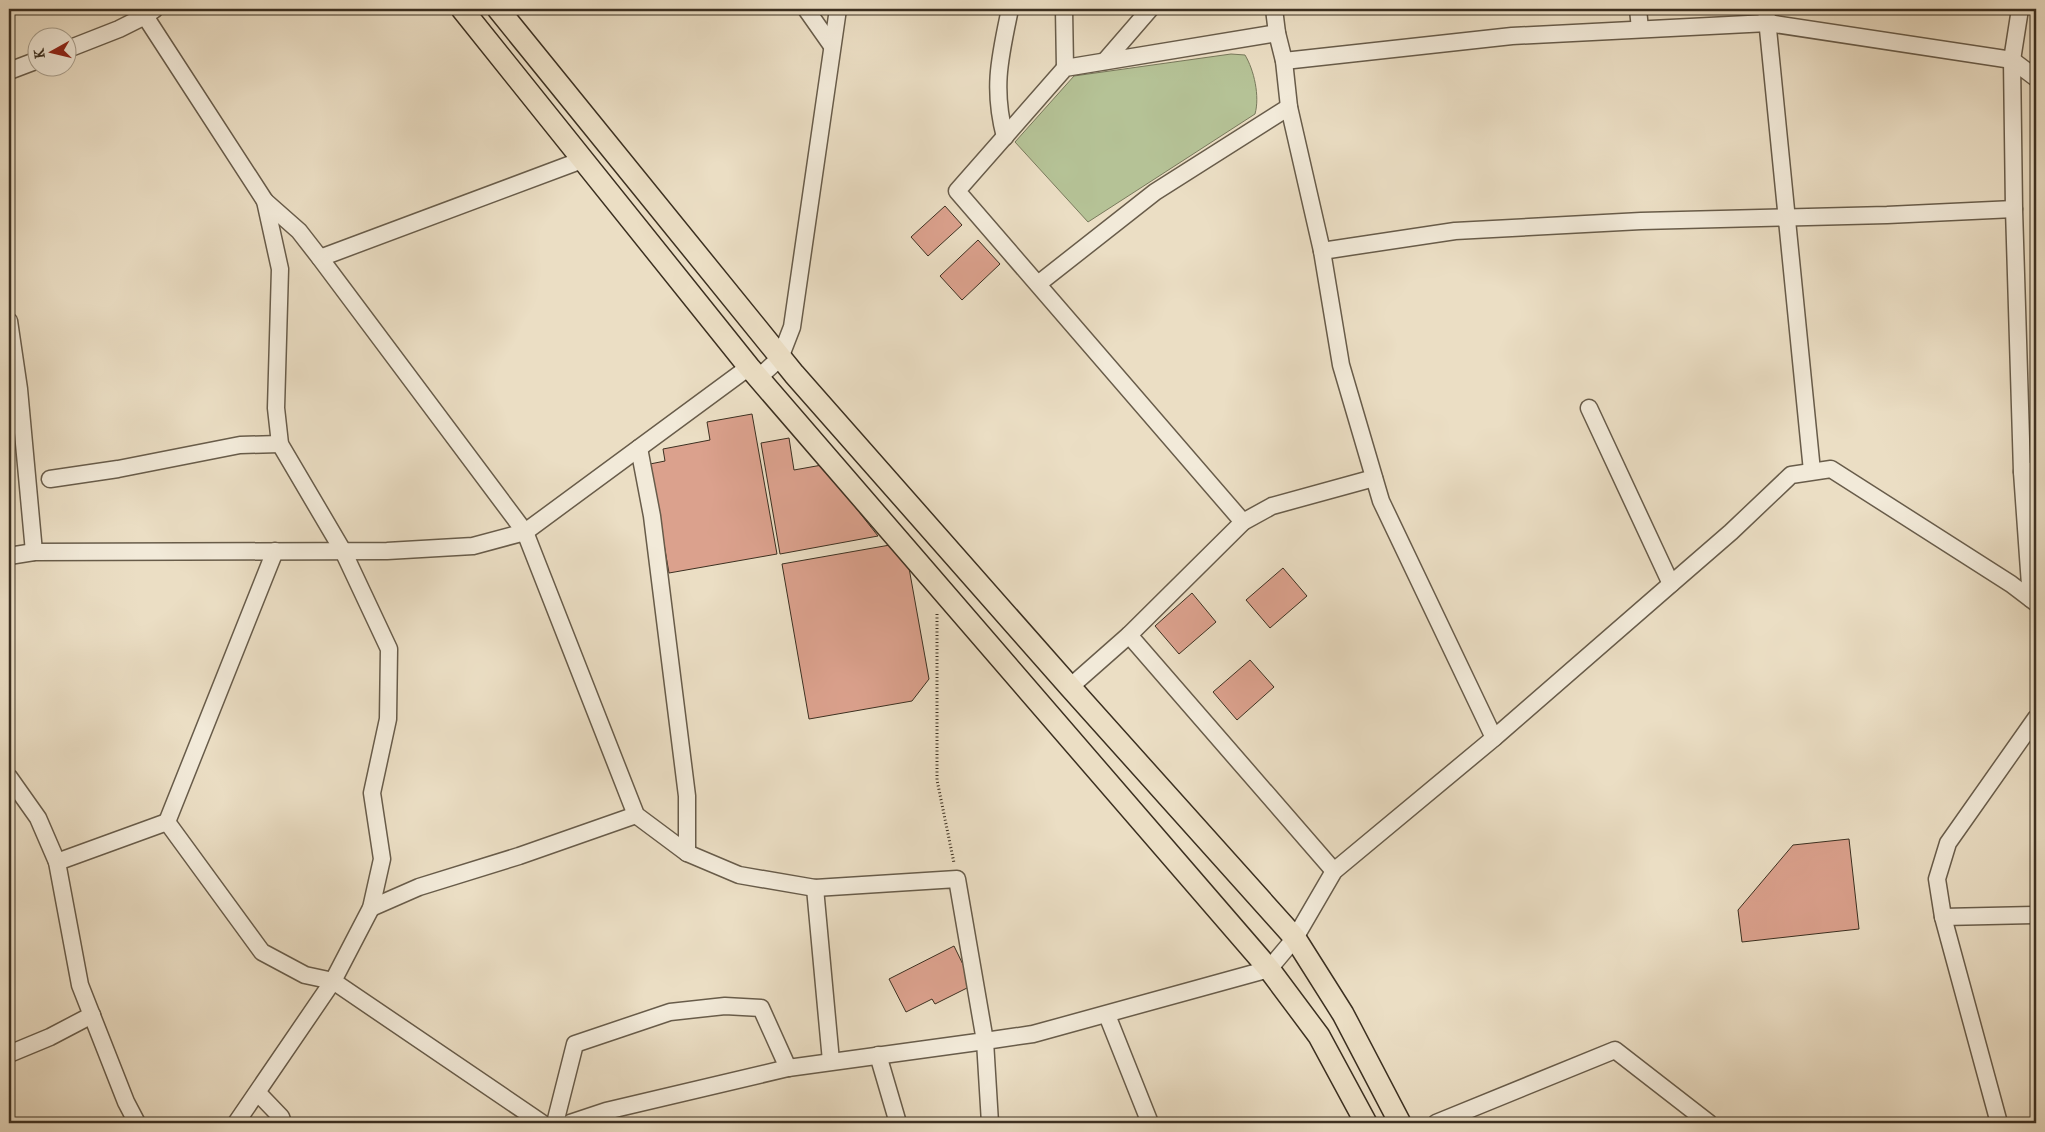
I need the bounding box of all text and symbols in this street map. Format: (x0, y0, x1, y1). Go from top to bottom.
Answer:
north arrow (28, 28, 78, 78)
text: K (30, 47, 49, 60)

